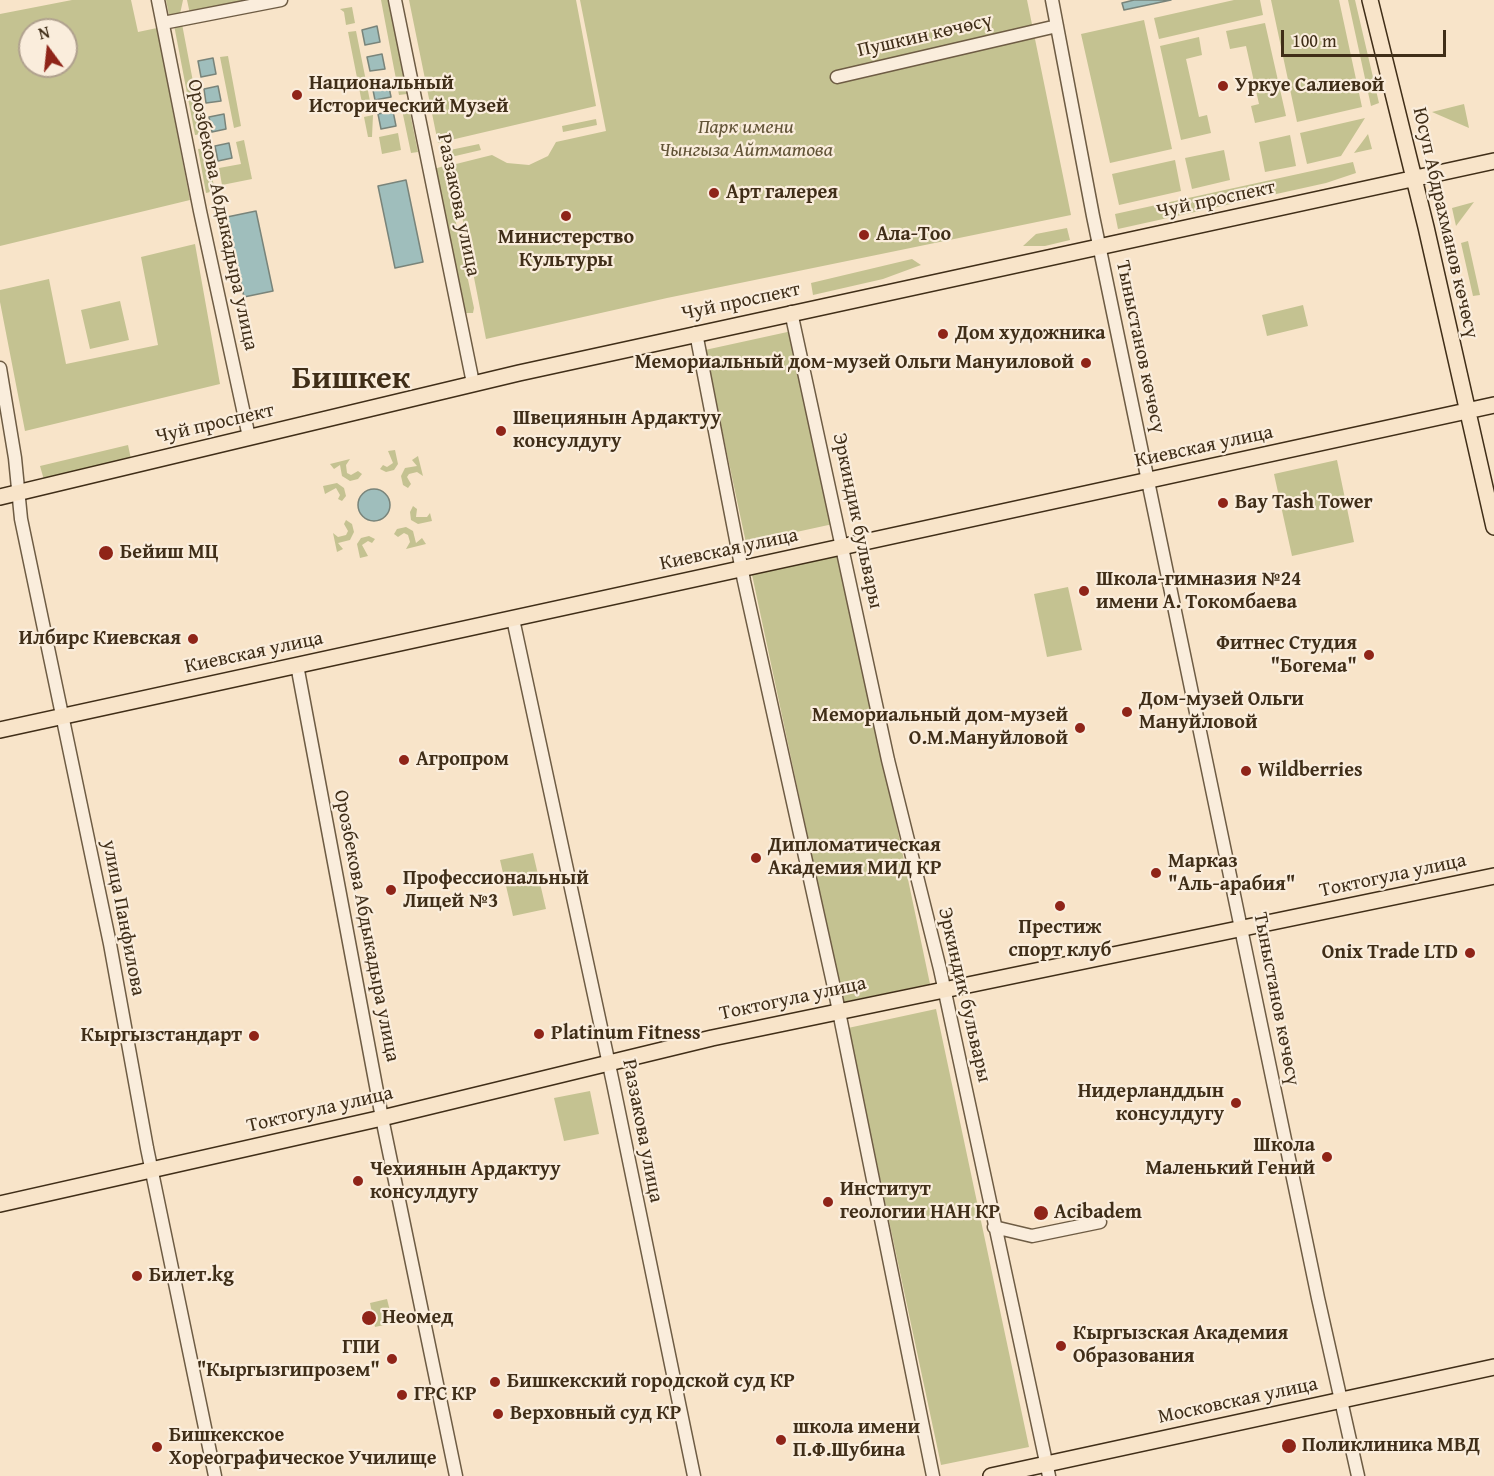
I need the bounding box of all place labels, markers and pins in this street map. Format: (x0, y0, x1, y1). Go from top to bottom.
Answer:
place label: Национальный Исторический Музей (309, 72, 509, 119)
place label: Уркуе Салиевой (1235, 74, 1384, 98)
marker: Уркуе Салиевой (1216, 79, 1230, 93)
marker: Национальный Исторический Музей (290, 88, 304, 102)
place label: Арт галерея (726, 181, 838, 205)
marker: Арт галерея (707, 186, 721, 200)
marker: Министерство Культуры (559, 209, 573, 223)
place label: Ала-Тоо (876, 223, 951, 247)
place label: Министерство Культуры (498, 226, 634, 273)
marker: Ала-Тоо (857, 228, 871, 242)
place label: Дом художника (955, 322, 1106, 346)
marker: Дом художника (936, 327, 950, 341)
place label: Мемориальный дом-музей Ольги Мануиловой (635, 351, 1074, 375)
marker: Мемориальный дом-музей Ольги Мануиловой (1079, 356, 1093, 370)
place label: Швециянын Ардактуу консулдугу (513, 407, 721, 454)
marker: Швециянын Ардактуу консулдугу (494, 424, 508, 438)
place label: Bay Tash Tower (1235, 491, 1373, 515)
marker: Bay Tash Tower (1216, 496, 1230, 510)
place label: Бейиш МЦ (120, 541, 219, 565)
marker: Бейиш МЦ (97, 544, 115, 562)
place label: Школа-гимназия №24 имени А. Токомбаева (1096, 568, 1301, 615)
marker: Школа-гимназия №24 имени А. Токомбаева (1077, 584, 1091, 598)
place label: Илбирс Киевская (19, 627, 181, 651)
marker: Илбирс Киевская (186, 632, 200, 646)
place label: Фитнес Студия "Богема" (1216, 632, 1357, 679)
marker: Фитнес Студия "Богема" (1362, 648, 1376, 662)
place label: Дом-музей Ольги Мануйловой (1139, 688, 1304, 735)
place label: Мемориальный дом-музей О.М.Мануйловой (812, 704, 1068, 751)
marker: Дом-музей Ольги Мануйловой (1120, 705, 1134, 719)
marker: Мемориальный дом-музей О.М.Мануйловой (1073, 721, 1087, 735)
place label: Агропром (416, 748, 509, 772)
marker: Агропром (397, 753, 411, 767)
place label: Wildberries (1258, 759, 1363, 783)
marker: Wildberries (1239, 764, 1253, 778)
place label: Дипломатическая Академия МИД КР (768, 834, 942, 881)
place label: Марказ "Аль-арабия" (1168, 850, 1295, 897)
marker: Дипломатическая Академия МИД КР (749, 851, 763, 865)
marker: Марказ "Аль-арабия" (1149, 866, 1163, 880)
place label: Профессиональный Лицей №3 (403, 867, 589, 914)
marker: Профессиональный Лицей №3 (384, 883, 398, 897)
marker: Престиж спорт клуб (1053, 899, 1067, 913)
place label: Престиж спорт клуб (1009, 916, 1111, 963)
place label: Onix Trade LTD (1322, 941, 1458, 965)
marker: Onix Trade LTD (1463, 946, 1477, 960)
place label: Platinum Fitness (551, 1022, 701, 1046)
place label: Кыргызстандарт (81, 1024, 242, 1048)
marker: Platinum Fitness (532, 1027, 546, 1041)
marker: Кыргызстандарт (247, 1029, 261, 1043)
place label: Нидерланддын консулдугу (1078, 1080, 1224, 1127)
marker: Нидерланддын консулдугу (1229, 1096, 1243, 1110)
place label: Школа Маленький Гений (1145, 1134, 1315, 1181)
marker: Школа Маленький Гений (1320, 1150, 1334, 1164)
place label: Чехиянын Ардактуу консулдугу (370, 1158, 561, 1205)
marker: Чехиянын Ардактуу консулдугу (351, 1174, 365, 1188)
place label: Институт геологии НАН КР (840, 1178, 1000, 1225)
marker: Институт геологии НАН КР (821, 1195, 835, 1209)
place label: Acibadem (1054, 1201, 1142, 1225)
marker: Acibadem (1032, 1204, 1050, 1222)
place label: Билет.kg (149, 1264, 234, 1288)
marker: Билет.kg (130, 1269, 144, 1283)
place label: Неомед (382, 1306, 454, 1330)
marker: Неомед (360, 1309, 378, 1327)
place label: Кыргызская Академия Образования (1073, 1322, 1288, 1369)
place label: ГПИ "Кыргызгипрозем" (197, 1336, 380, 1383)
marker: Кыргызская Академия Образования (1054, 1339, 1068, 1353)
marker: ГПИ "Кыргызгипрозем" (385, 1352, 399, 1366)
place label: Бишкекский городской суд КР (507, 1370, 795, 1394)
marker: Бишкекский городской суд КР (488, 1375, 502, 1389)
place label: ГРС КР (414, 1383, 477, 1407)
marker: ГРС КР (395, 1388, 409, 1402)
place label: Верховный суд КР (510, 1402, 681, 1426)
marker: Верховный суд КР (491, 1407, 505, 1421)
place label: школа имени П.Ф.Шубина (793, 1416, 920, 1463)
place label: Бишкекское Хореографическое Училище (169, 1424, 436, 1471)
marker: школа имени П.Ф.Шубина (774, 1433, 788, 1447)
place label: Поликлиника МВД (1302, 1434, 1480, 1458)
marker: Поликлиника МВД (1280, 1437, 1298, 1455)
marker: Бишкекское Хореографическое Училище (150, 1440, 164, 1454)

